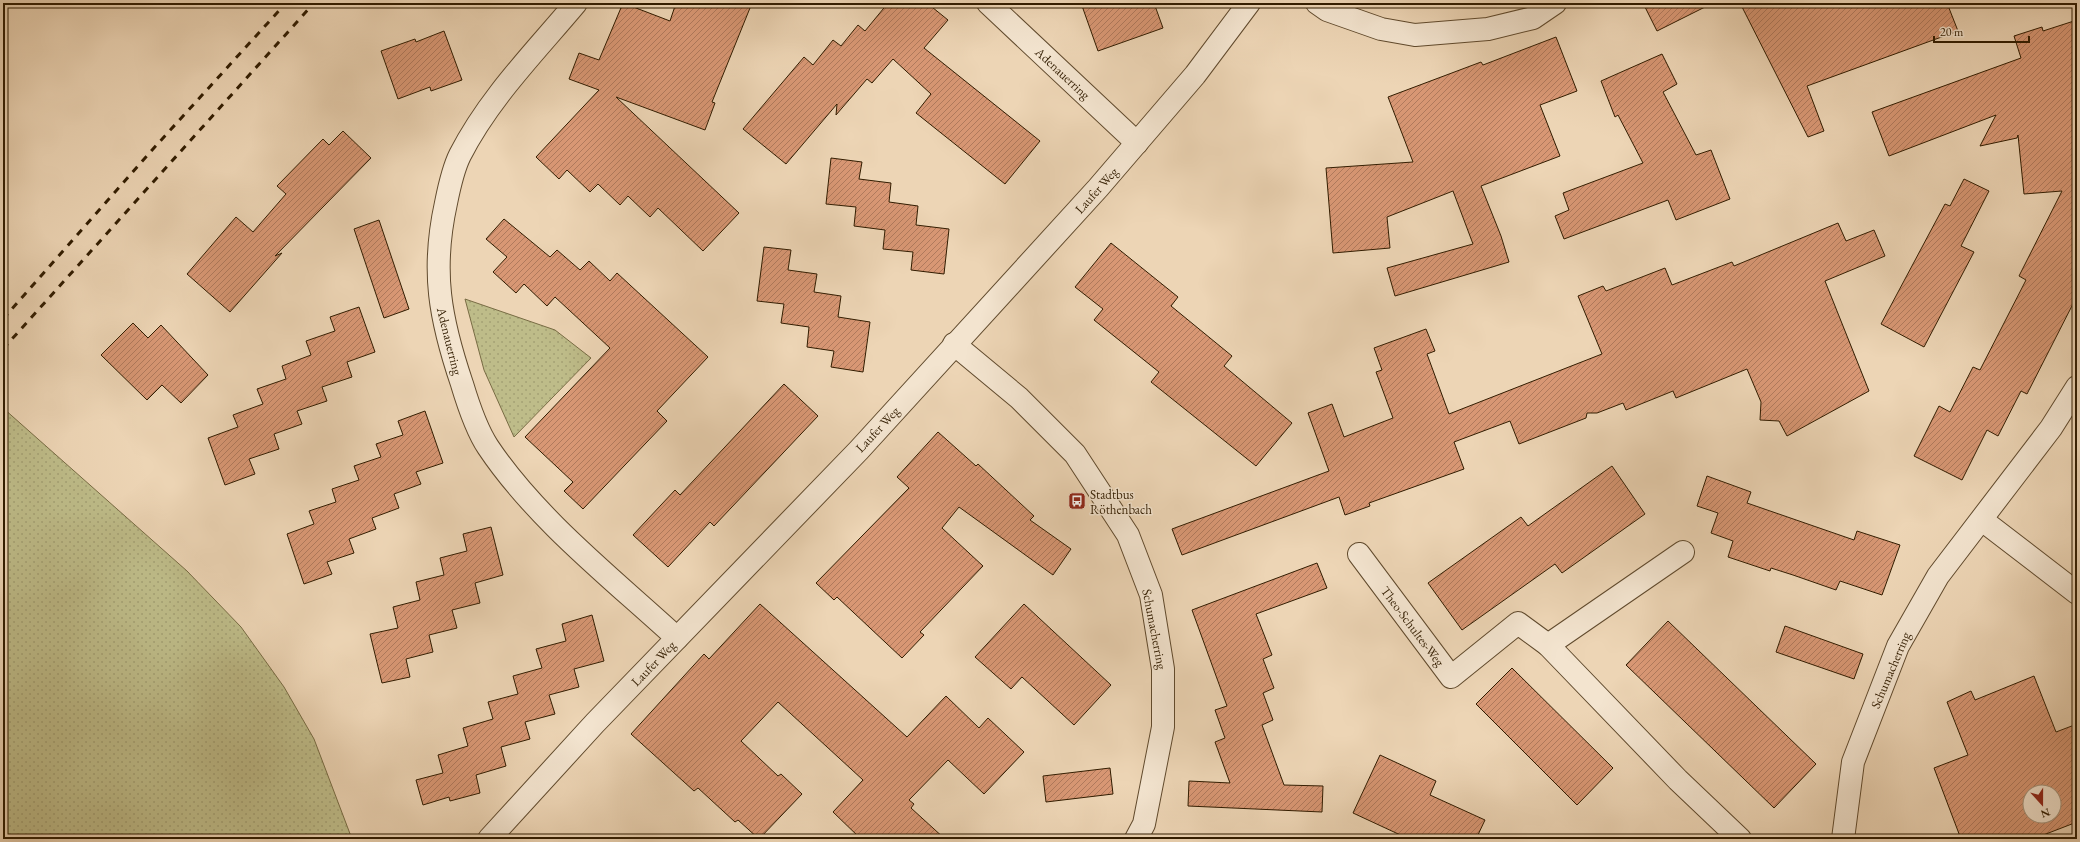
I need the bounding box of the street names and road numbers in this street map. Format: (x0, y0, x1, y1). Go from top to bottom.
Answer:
street label: Adenauerring (1031, 43, 1094, 103)
street label: Laufer Weg (1071, 163, 1122, 217)
street label: Adenauerring (433, 305, 466, 377)
street label: Laufer Weg (852, 403, 903, 456)
street label: Theo-Schultes-Weg (1377, 583, 1448, 670)
street label: Schumacherring (1138, 587, 1171, 671)
street label: Schumacherring (1867, 629, 1914, 711)
street label: Laufer Weg (628, 637, 679, 690)

